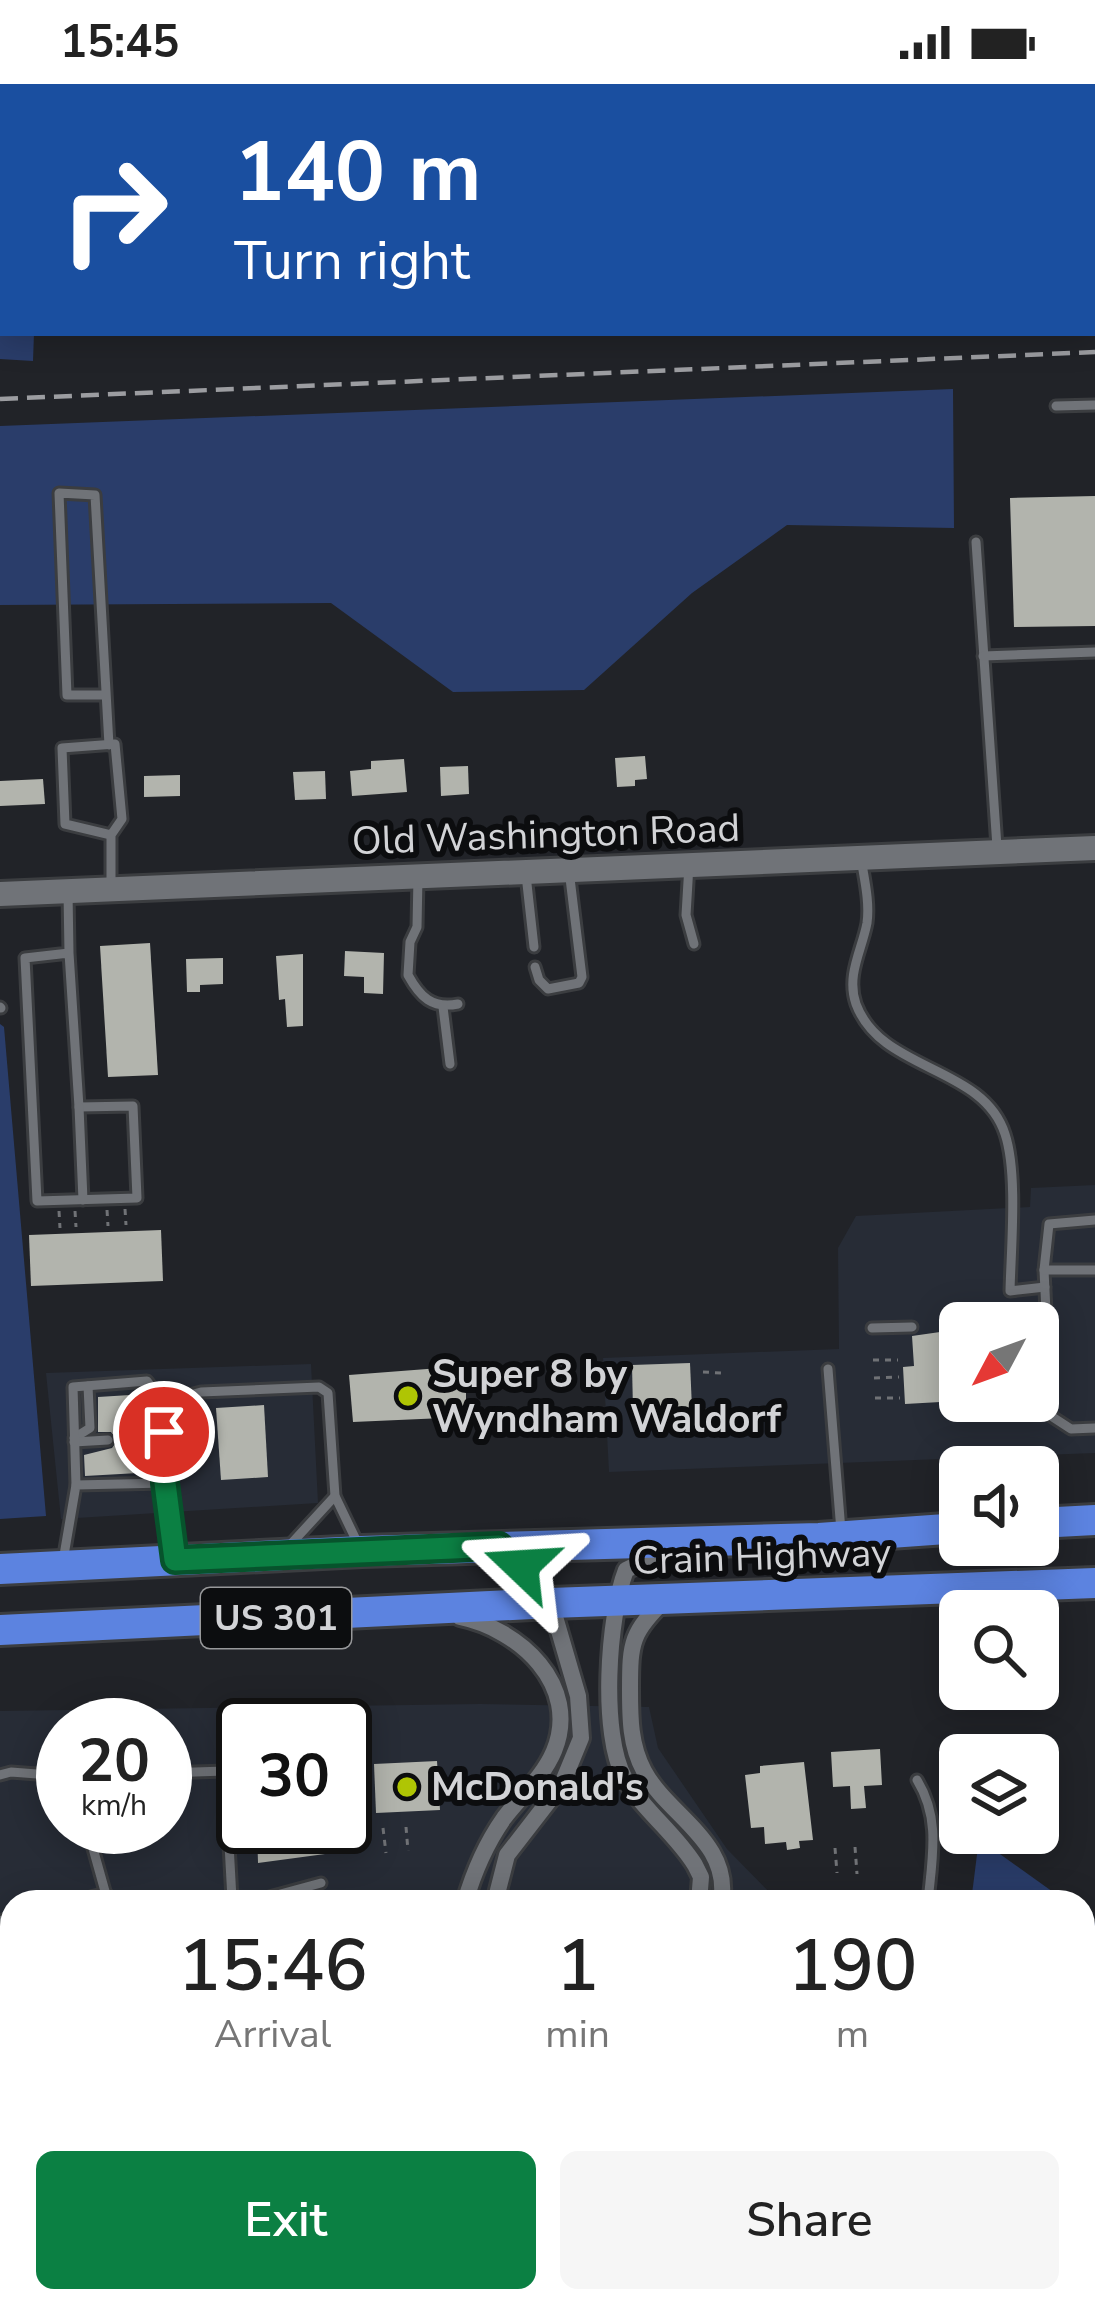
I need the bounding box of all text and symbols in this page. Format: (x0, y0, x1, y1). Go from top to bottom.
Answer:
text: 15:45 (60, 12, 179, 73)
text: 140 m (234, 115, 482, 230)
icon: right (36, 132, 192, 288)
text: Turn right (234, 224, 470, 298)
street label: Old Washington Road (351, 802, 741, 868)
north arrow (939, 1302, 1059, 1422)
map controls (939, 1302, 1059, 1854)
place label: Super 8 by Wyndham Waldorf (432, 1348, 782, 1446)
pin (113, 1381, 215, 1483)
marker: Super 8 by Wyndham Waldorf (395, 1383, 421, 1409)
icon: arrive (131, 1399, 197, 1465)
button: sound (939, 1446, 1059, 1566)
position arrow (458, 1503, 584, 1629)
street label: Crain Highway (632, 1526, 892, 1588)
road number: US 301 (201, 1588, 351, 1648)
button: search (939, 1590, 1059, 1710)
speed limit sign: 30 (216, 1698, 372, 1854)
text: 20 (78, 1720, 150, 1802)
button: layers (939, 1734, 1059, 1854)
place label: McDonald's (431, 1761, 644, 1814)
marker: McDonald's (394, 1774, 420, 1800)
text: km/h (81, 1785, 147, 1826)
text: 15:46 (178, 1917, 368, 2015)
text: 1 (556, 1917, 599, 2015)
text: 190 (788, 1917, 917, 2015)
text: Arrival (214, 2008, 331, 2061)
text: min (545, 2008, 610, 2061)
text: m (836, 2008, 869, 2061)
button: Exit (36, 2151, 536, 2289)
button: Share (560, 2151, 1059, 2289)

